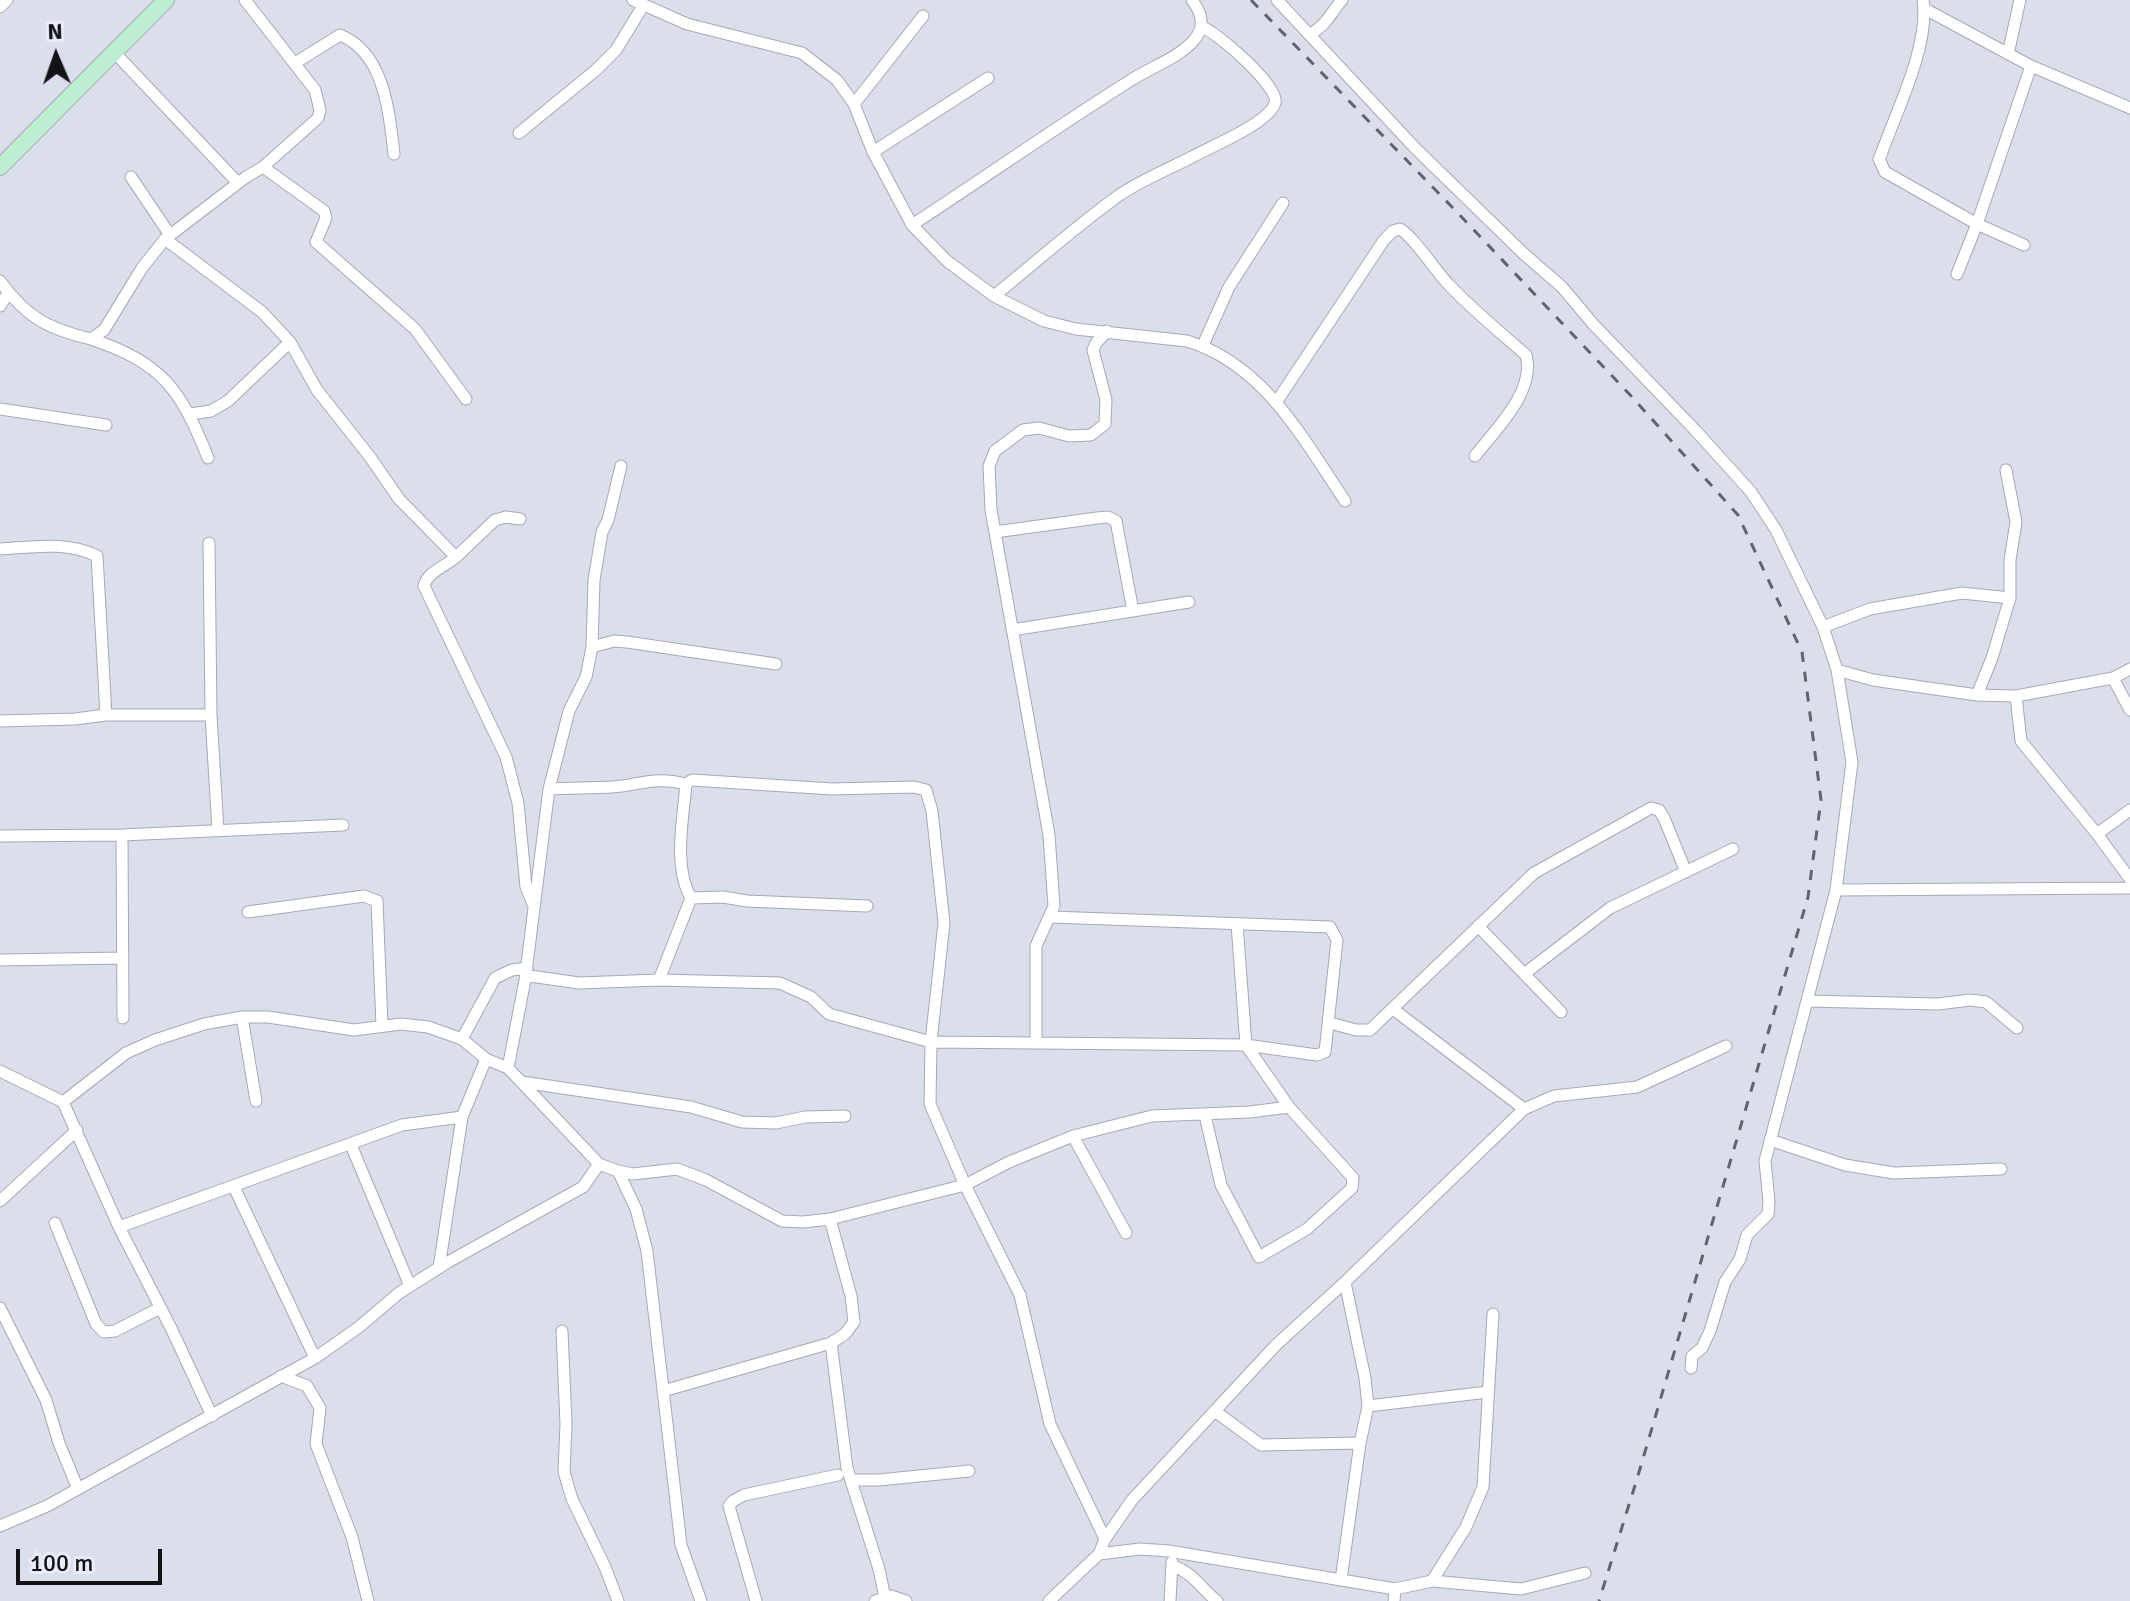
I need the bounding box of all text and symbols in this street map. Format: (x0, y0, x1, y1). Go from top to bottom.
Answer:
north arrow (16, 16, 96, 96)
text: N (47, 18, 63, 45)
scale bar (20, 1533, 166, 1583)
text: 100 m (30, 1548, 93, 1578)

